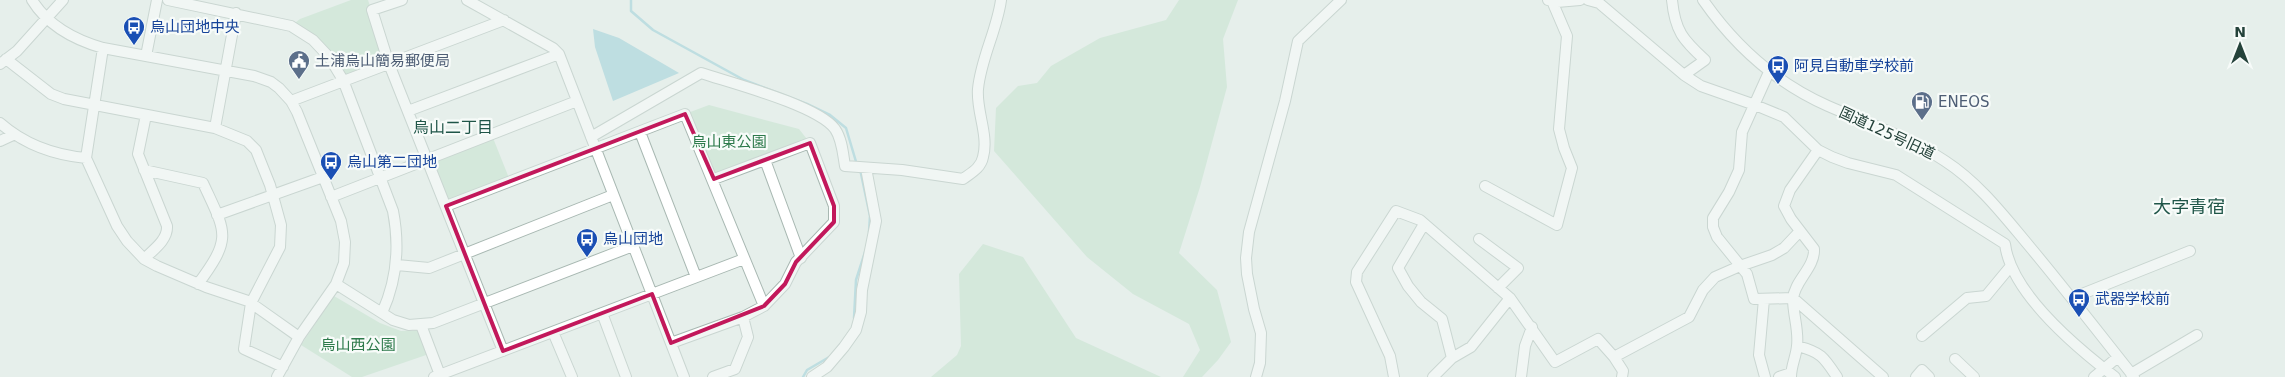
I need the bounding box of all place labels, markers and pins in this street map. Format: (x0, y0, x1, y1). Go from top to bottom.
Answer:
bus stop icon: 烏山団地中央 (122, 15, 146, 46)
place label: 烏山団地中央 (150, 18, 240, 36)
public building icon: 土浦烏山簡易郵便局 (287, 49, 311, 80)
place label: 土浦烏山簡易郵便局 (315, 52, 450, 70)
bus stop icon: 阿見自動車学校前 (1766, 54, 1790, 85)
place label: 阿見自動車学校前 (1794, 57, 1914, 75)
fuel station icon: ENEOS (1910, 90, 1934, 121)
place label: ENEOS (1938, 93, 1990, 111)
bus stop icon: 烏山第二団地 (319, 150, 343, 181)
place label: 烏山第二団地 (347, 153, 437, 171)
bus stop icon: 烏山団地 (575, 227, 599, 258)
place label: 烏山団地 (603, 230, 663, 248)
bus stop icon: 武器学校前 (2067, 287, 2091, 318)
place label: 武器学校前 (2095, 290, 2170, 308)

